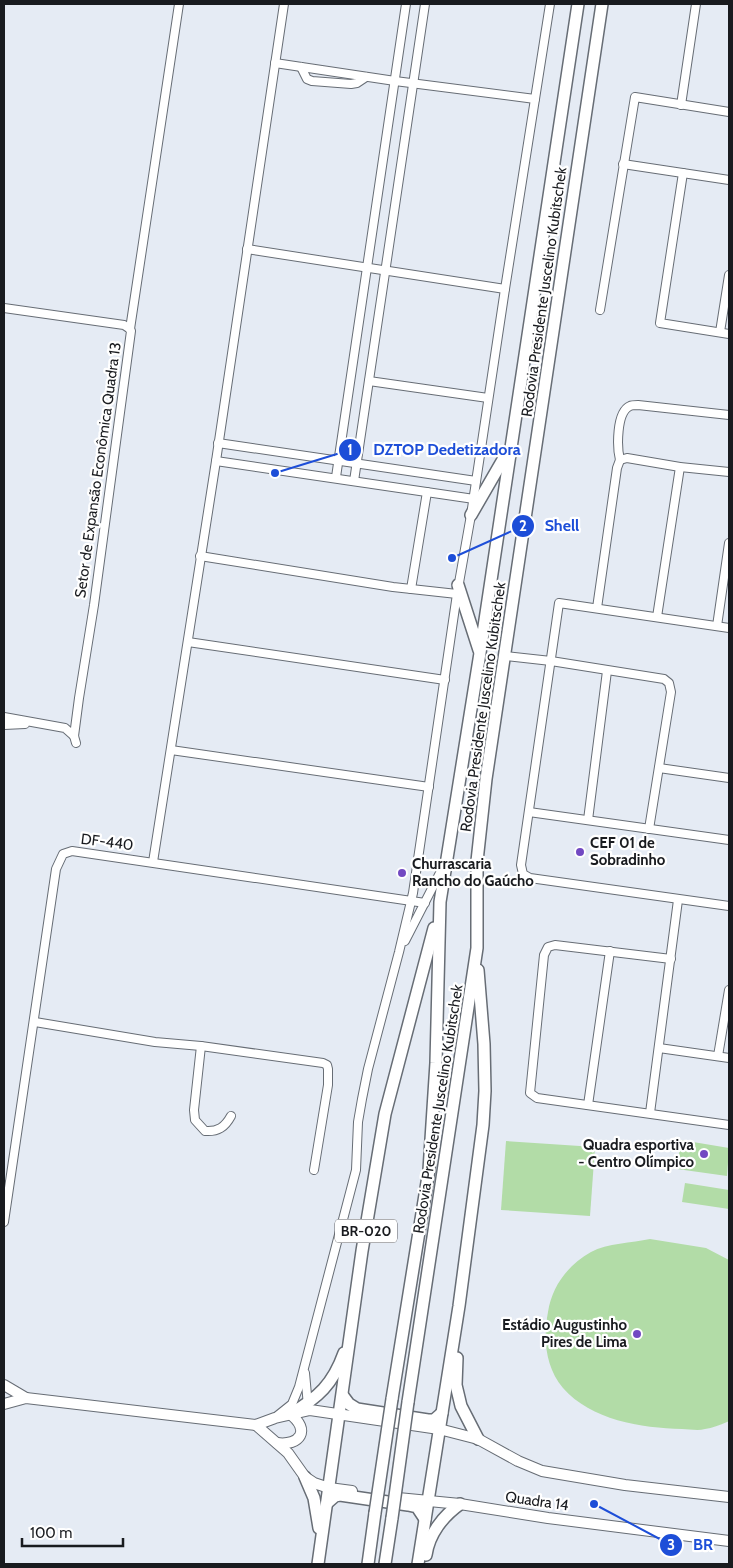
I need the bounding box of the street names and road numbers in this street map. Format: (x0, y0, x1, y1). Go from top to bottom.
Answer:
street label: Rodovia Presidente Juscelino Kubitschek (518, 166, 570, 418)
street label: Setor de Expansão Econômica Quadra 13 (71, 341, 125, 599)
street label: Rodovia Presidente Juscelino Kubitschek (457, 581, 509, 833)
street label: DF-440 (80, 830, 134, 854)
street label: Rodovia Presidente Juscelino Kubitschek (409, 983, 467, 1235)
road number: BR-020 (335, 1220, 397, 1242)
street label: Quadra 14 (504, 1488, 570, 1514)

